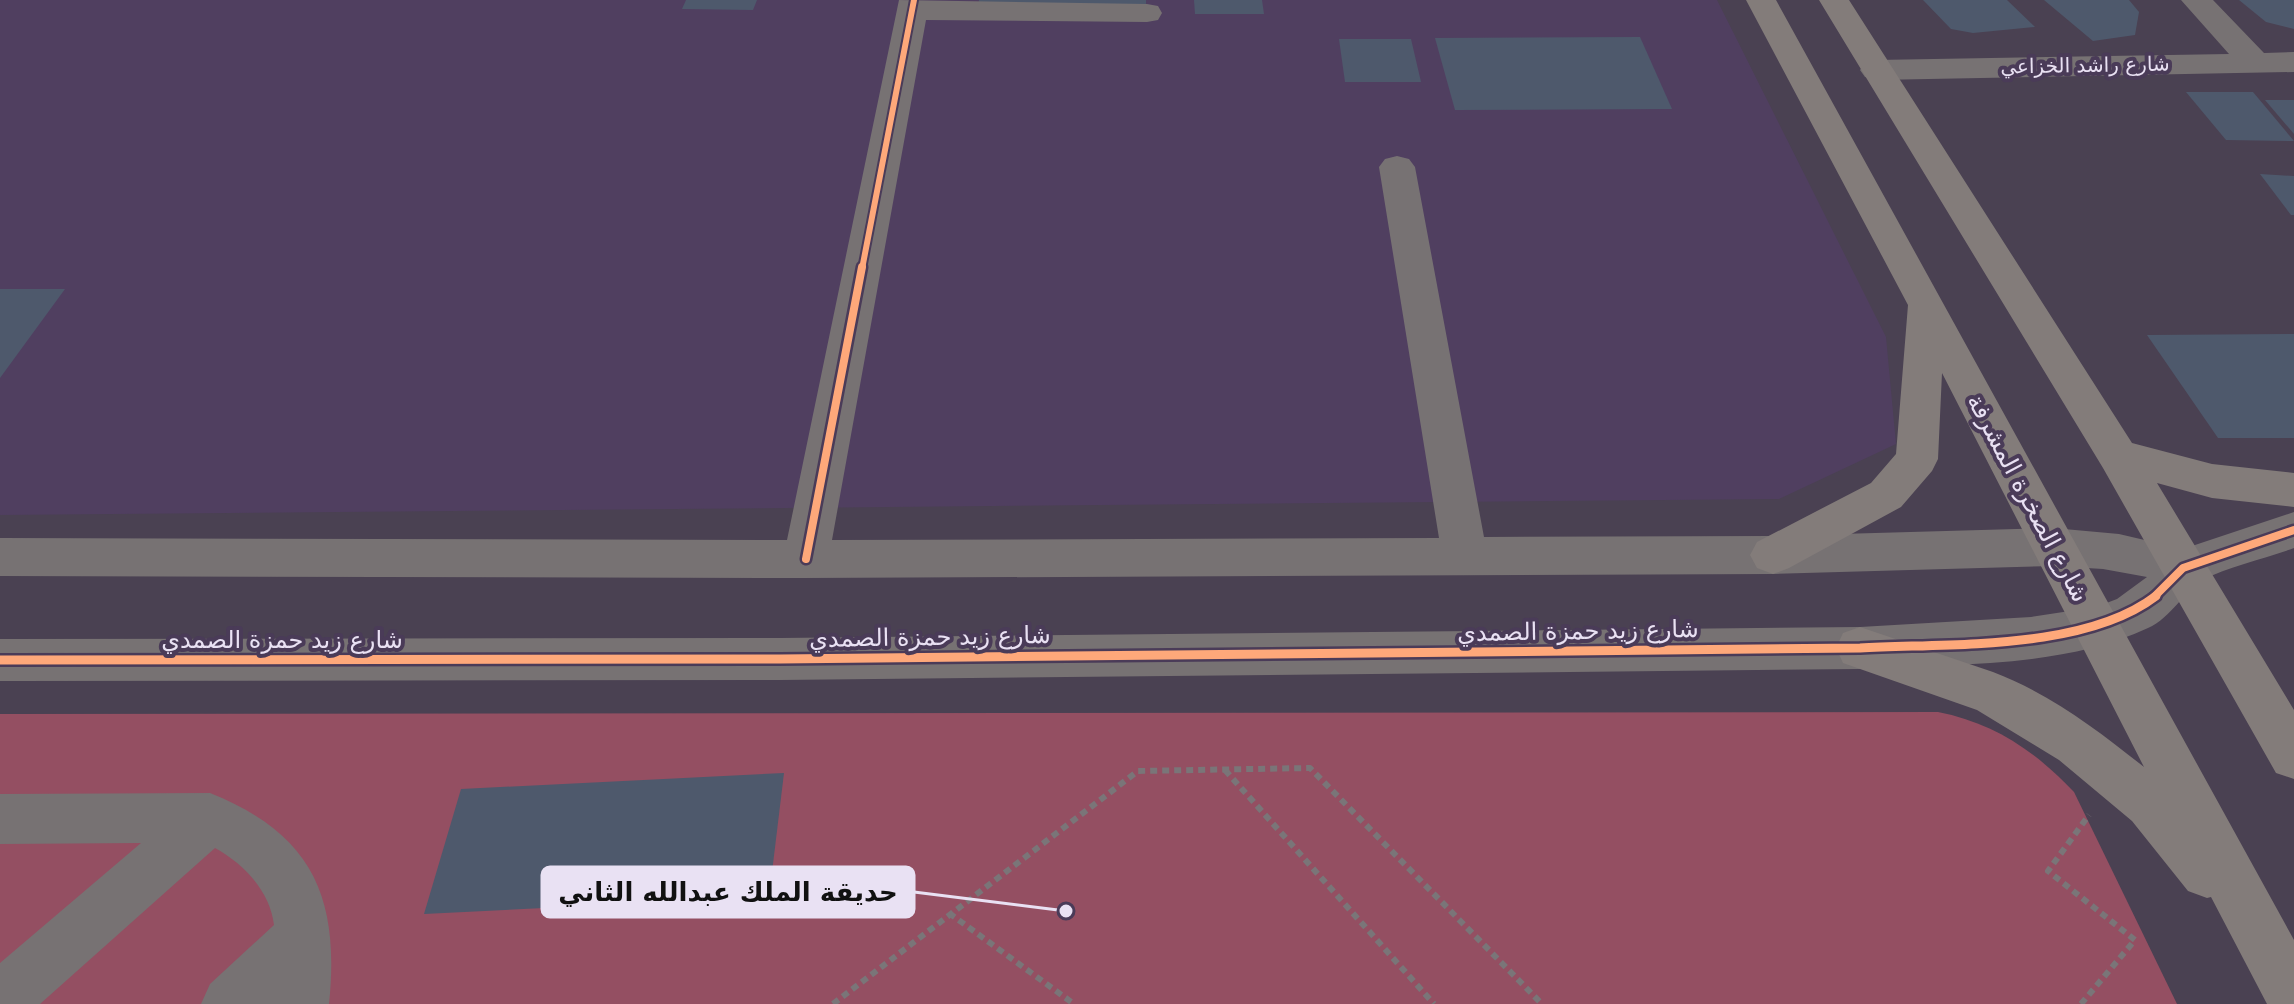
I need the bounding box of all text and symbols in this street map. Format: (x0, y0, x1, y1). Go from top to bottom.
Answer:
street label: شارع راشد الخزاعي (2000, 52, 2170, 79)
street label: شارع الصخرة المشرفة (1961, 389, 2095, 607)
street label: شارع زيد حمزة الصمدي (1457, 615, 1699, 647)
street label: شارع زيد حمزة الصمدي (809, 621, 1051, 653)
street label: شارع زيد حمزة الصمدي (161, 626, 403, 654)
callout: حديقة الملك عبدالله الثاني (542, 867, 914, 917)
text: حديقة الملك عبدالله الثاني (558, 877, 898, 907)

